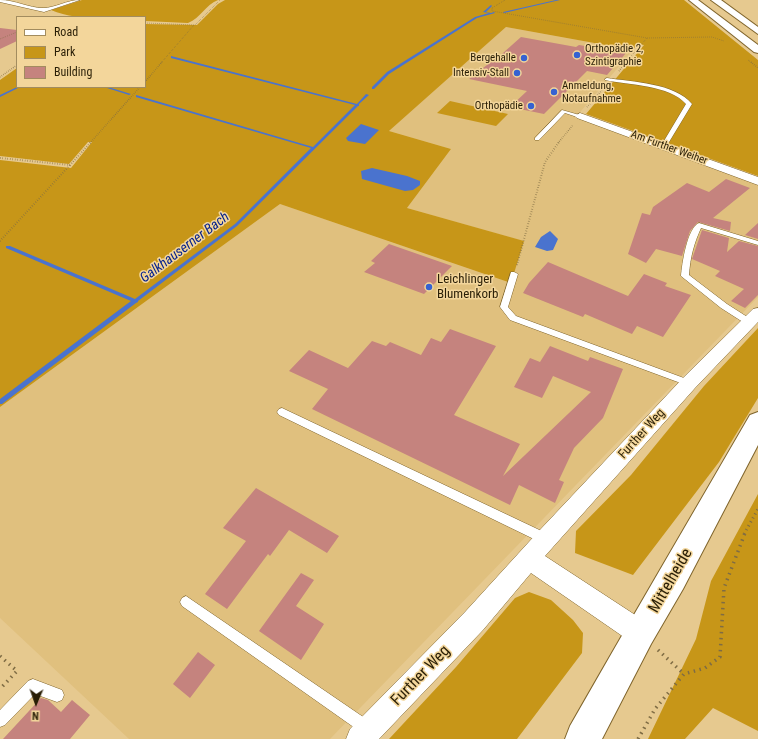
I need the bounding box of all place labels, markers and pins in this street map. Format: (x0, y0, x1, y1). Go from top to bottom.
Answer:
place label: Orthopädie 2, Szintigraphie (585, 42, 643, 68)
marker: Orthopädie 2, Szintigraphie (572, 50, 582, 60)
place label: Bergehalle (470, 51, 516, 65)
marker: Bergehalle (519, 53, 529, 63)
place label: Intensiv-Stall (453, 66, 509, 80)
marker: Intensiv-Stall (512, 68, 522, 78)
place label: Anmeldung, Notaufnahme (562, 79, 621, 105)
marker: Anmeldung, Notaufnahme (549, 87, 559, 97)
place label: Orthopädie (475, 99, 523, 113)
marker: Orthopädie (526, 101, 536, 111)
place label: Leichlinger Blumenkorb (437, 272, 498, 303)
marker: Leichlinger Blumenkorb (424, 282, 434, 292)

